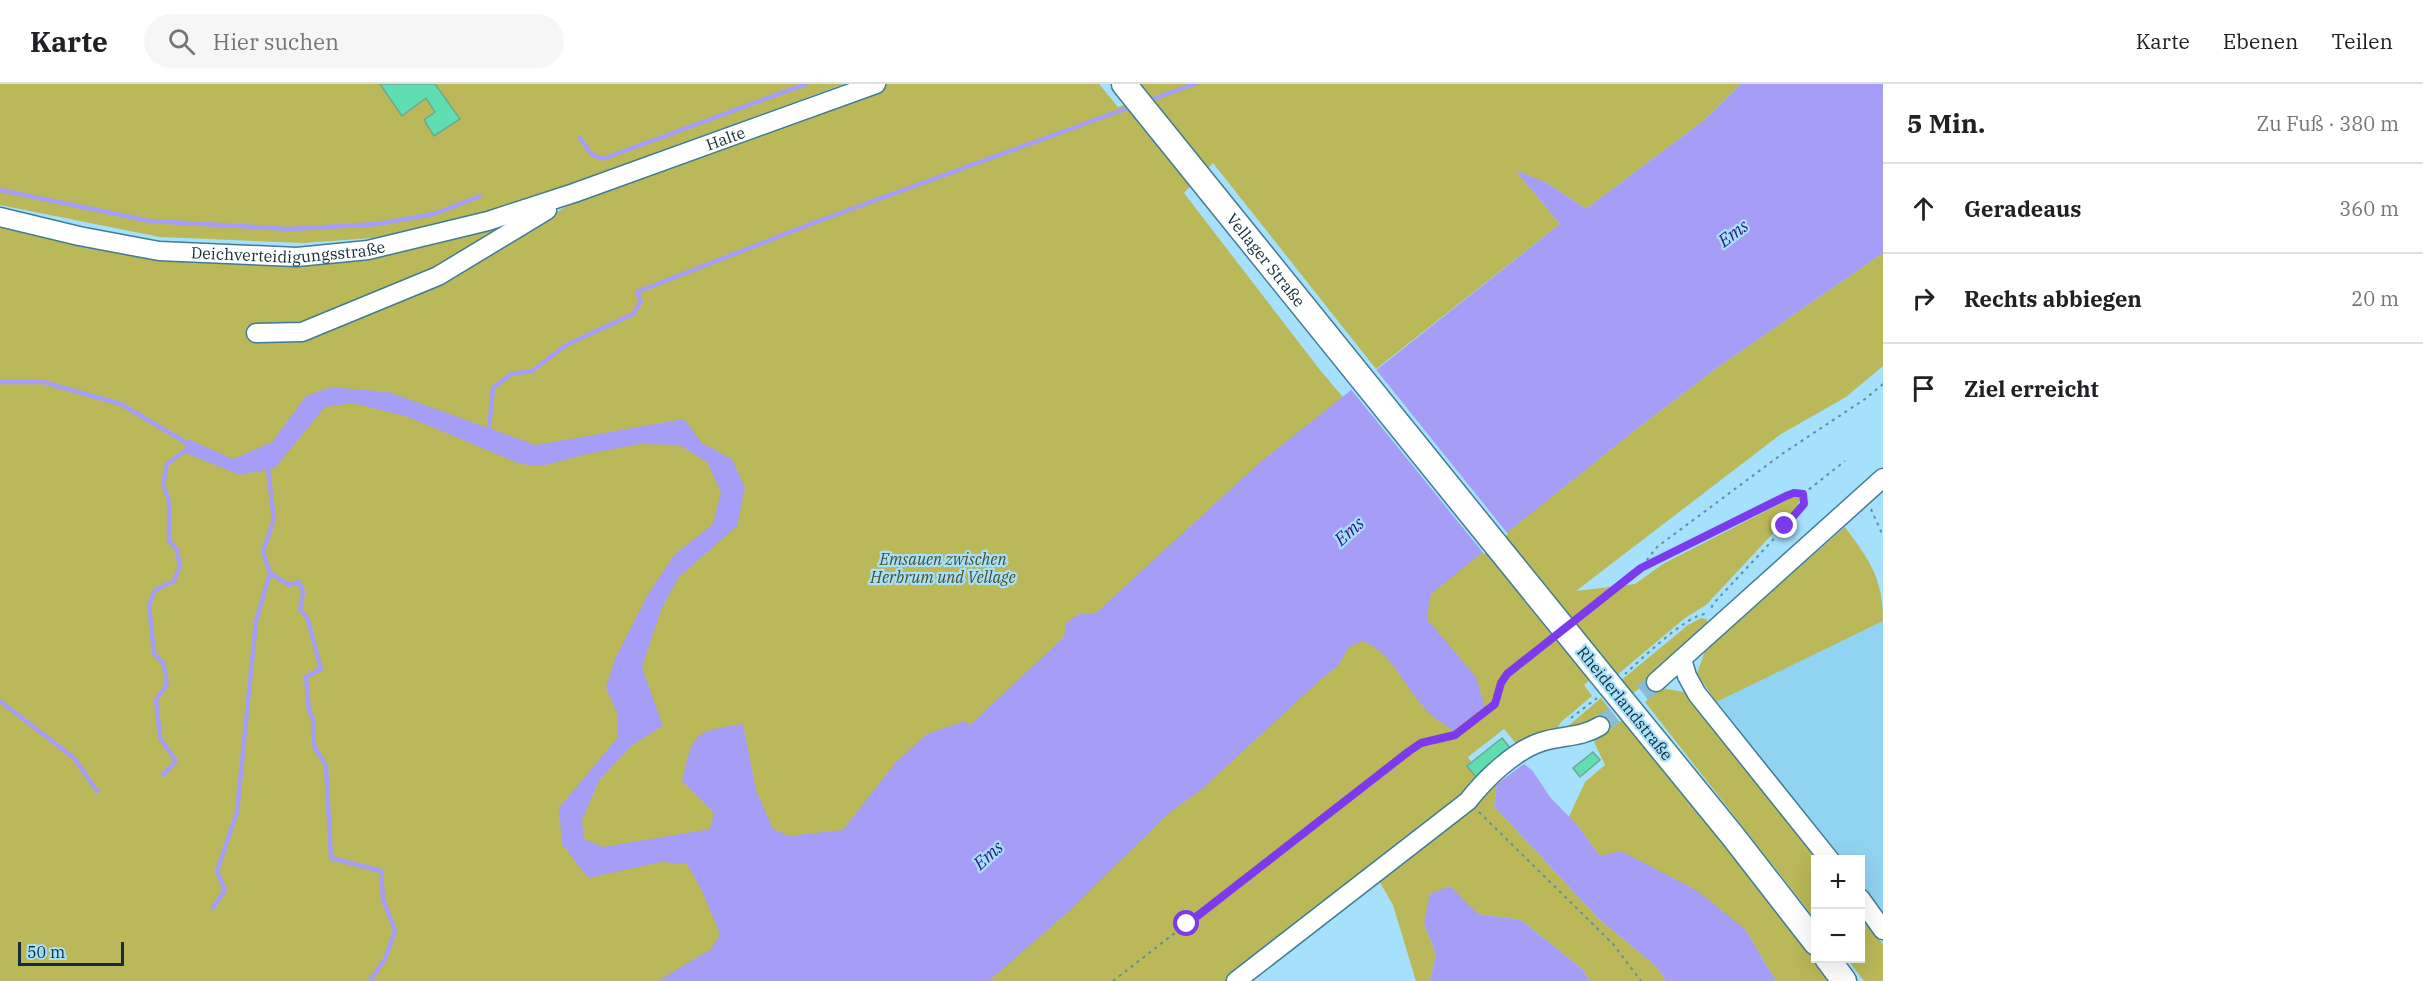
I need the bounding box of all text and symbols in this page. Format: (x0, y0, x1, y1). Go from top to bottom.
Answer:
search box (144, 14, 564, 68)
text: Karte (30, 23, 108, 60)
icon: search (165, 25, 198, 58)
text: Hier suchen (213, 27, 339, 56)
text: Karte (2136, 27, 2190, 55)
text: Ebenen (2223, 27, 2298, 55)
text: Teilen (2331, 27, 2393, 55)
text: 5 Min. (1907, 106, 1985, 140)
text: Zu Fuß · 380 m (2257, 110, 2399, 137)
street label: Halte (703, 122, 748, 155)
icon: ahead (1907, 192, 1940, 225)
text: Geradeaus (1964, 194, 2081, 223)
text: 360 m (2339, 195, 2399, 222)
street label: Vellager Straße (1222, 209, 1310, 311)
water label: Ems (1712, 214, 1753, 253)
street label: Deichverteidigungsstraße (191, 236, 387, 267)
icon: right (1907, 282, 1940, 315)
text: Rechts abbiegen (1964, 284, 2142, 313)
text: 20 m (2351, 285, 2399, 312)
icon: arrive (1907, 372, 1940, 405)
text: Ziel erreicht (1964, 374, 2099, 403)
water label: Ems (1328, 511, 1369, 551)
route end (1771, 512, 1797, 538)
park label: Emsauen zwischen Herbrum und Vellage (869, 549, 1016, 587)
street label: Rheiderlandstraße (1573, 642, 1677, 764)
water label: Ems (967, 835, 1008, 875)
map controls (1811, 855, 1865, 963)
button: + (1811, 855, 1865, 909)
button: − (1811, 909, 1865, 963)
route start (1173, 910, 1199, 936)
scale bar (18, 939, 124, 966)
text: 50 m (27, 942, 65, 962)

